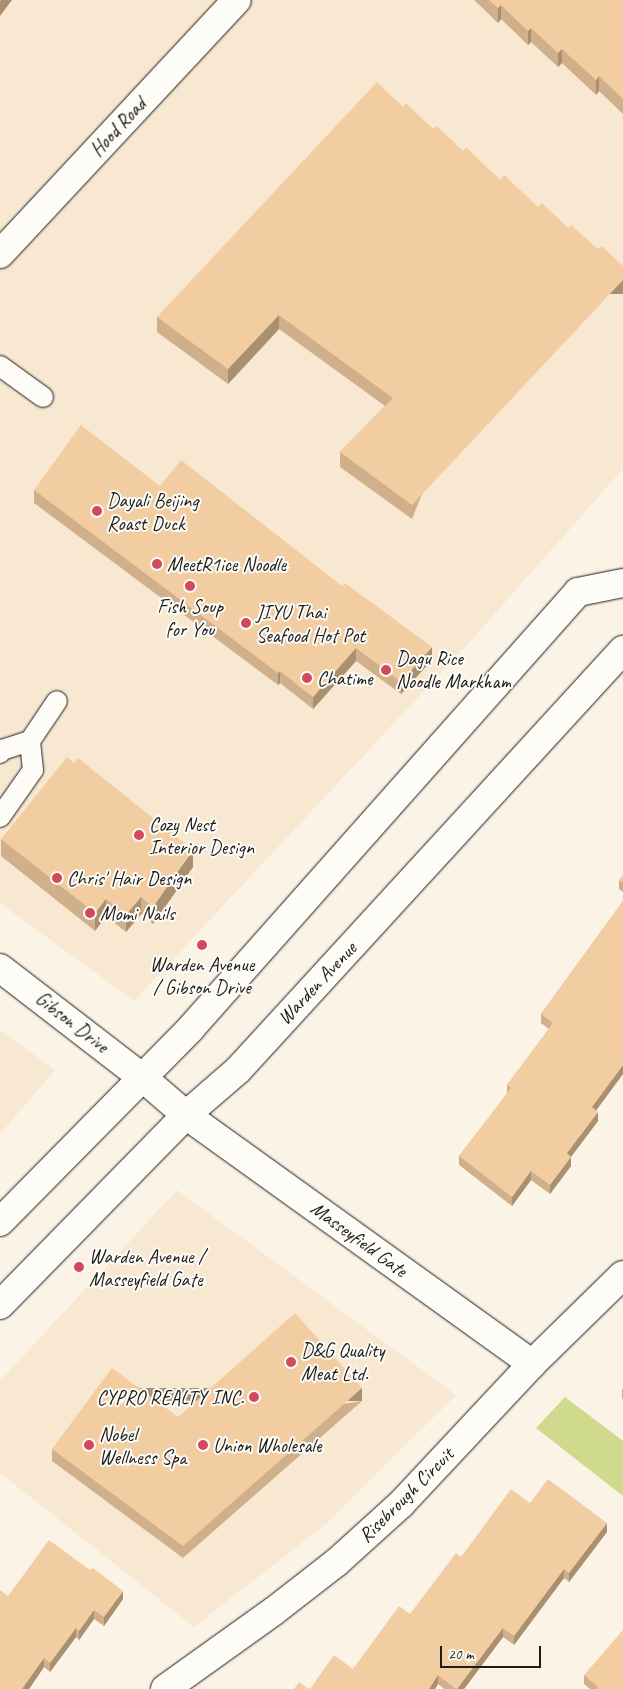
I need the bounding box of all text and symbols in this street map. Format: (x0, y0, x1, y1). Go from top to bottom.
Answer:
street label: Hood Road (85, 93, 151, 161)
place label: Dayali Beijing Roast Duck (107, 488, 198, 535)
marker: Dayali Beijing Roast Duck (91, 505, 103, 517)
place label: MeetR1ice Noodle (167, 552, 286, 576)
marker: MeetR1ice Noodle (151, 558, 163, 570)
marker: Fish Soup for You (184, 580, 196, 592)
place label: Fish Soup for You (157, 594, 223, 641)
place label: JIYU Thai Seafood Hot Pot (256, 600, 365, 647)
marker: JIYU Thai Seafood Hot Pot (240, 617, 252, 629)
place label: Dagu Rice Noodle Markham (396, 646, 511, 693)
marker: Dagu Rice Noodle Markham (380, 664, 392, 676)
place label: Chatime (317, 666, 373, 690)
marker: Chatime (301, 672, 313, 684)
place label: Cozy Nest Interior Design (149, 812, 254, 859)
marker: Cozy Nest Interior Design (133, 829, 145, 841)
place label: Chris' Hair Design (67, 866, 191, 890)
marker: Chris' Hair Design (51, 872, 63, 884)
place label: Momi Nails (100, 901, 176, 925)
marker: Momi Nails (84, 907, 96, 919)
street label: Warden Avenue (273, 937, 361, 1029)
marker: Warden Avenue / Gibson Drive (196, 939, 208, 951)
place label: Warden Avenue / Gibson Drive (150, 953, 254, 1000)
street label: Gibson Drive (31, 986, 113, 1058)
street label: Masseyfield Gate (306, 1196, 412, 1282)
place label: Warden Avenue / Masseyfield Gate (89, 1244, 205, 1291)
marker: Warden Avenue / Masseyfield Gate (73, 1261, 85, 1273)
place label: D&G Quality Meat Ltd. (301, 1338, 384, 1385)
marker: D&G Quality Meat Ltd. (285, 1356, 297, 1368)
place label: CYPRO REALTY INC. (94, 1385, 244, 1409)
marker: CYPRO REALTY INC. (248, 1391, 260, 1403)
place label: Nobel Wellness Spa (99, 1422, 187, 1469)
place label: Union Wholesale (213, 1433, 322, 1457)
marker: Nobel Wellness Spa (83, 1439, 95, 1451)
marker: Union Wholesale (197, 1439, 209, 1451)
street label: Risebrough Circuit (354, 1443, 458, 1547)
scale bar (443, 1636, 544, 1668)
text: 20 m (448, 1645, 474, 1664)

